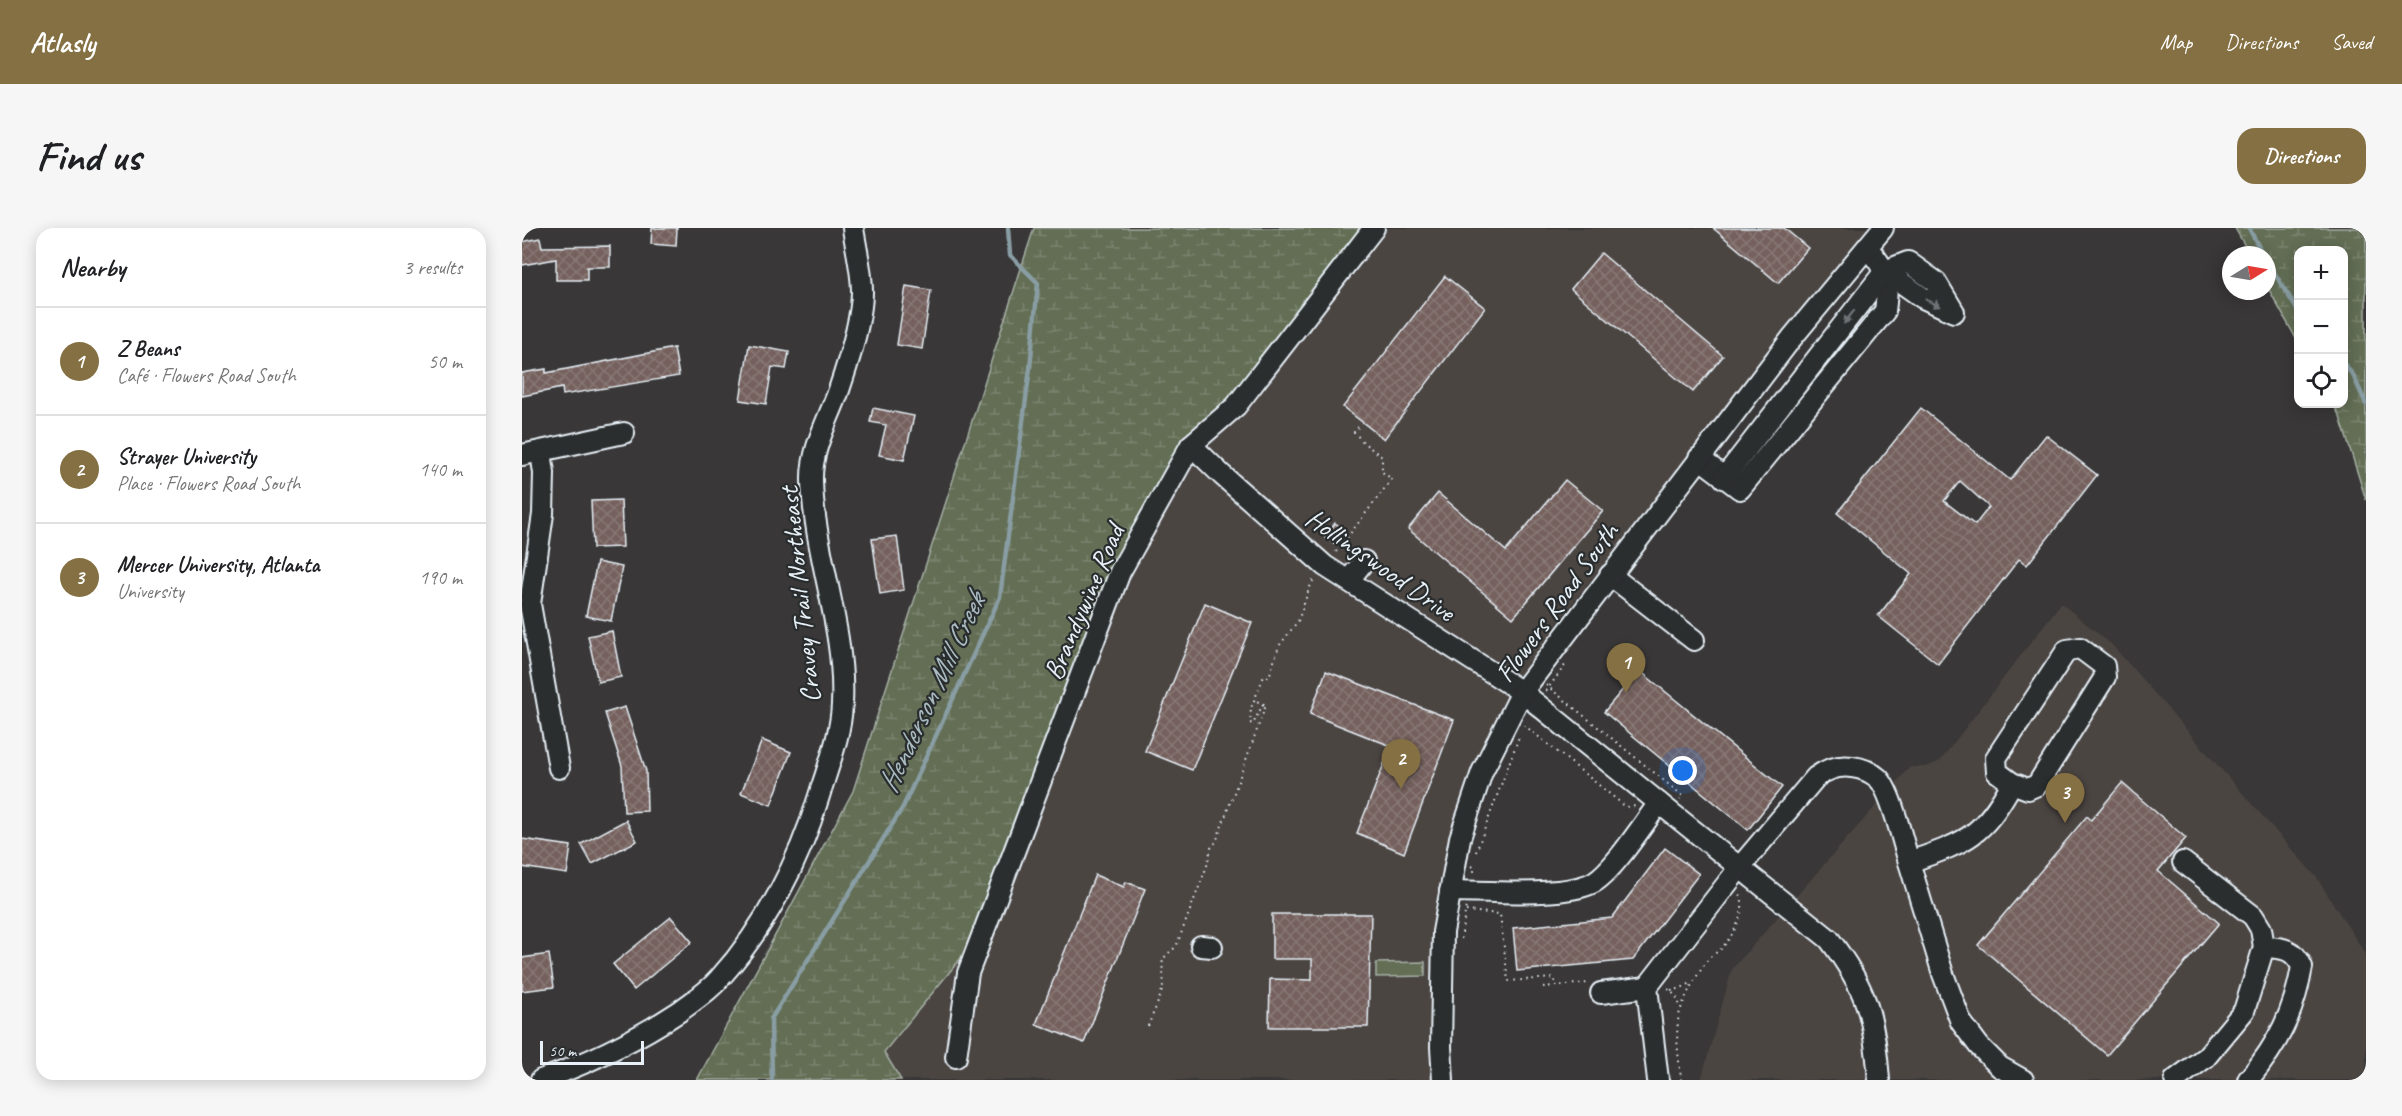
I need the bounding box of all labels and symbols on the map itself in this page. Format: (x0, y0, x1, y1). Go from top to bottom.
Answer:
north arrow (2222, 246, 2276, 300)
one-way arrow (1925, 298, 1942, 307)
one-way arrow (1843, 309, 1855, 324)
street label: Cravey Trail Northeast (770, 483, 828, 705)
street label: Hollingswood Drive (1299, 500, 1464, 630)
street label: Flowers Road South (1487, 514, 1627, 689)
street label: Brandywine Road (1035, 516, 1133, 685)
water label: Henderson Mill Creek (868, 582, 996, 798)
pin: 1 (1606, 644, 1646, 693)
pin: 2 (1382, 740, 1420, 789)
your location (1668, 756, 1697, 785)
pin: 3 (2046, 774, 2084, 823)
scale bar (540, 1038, 644, 1066)

